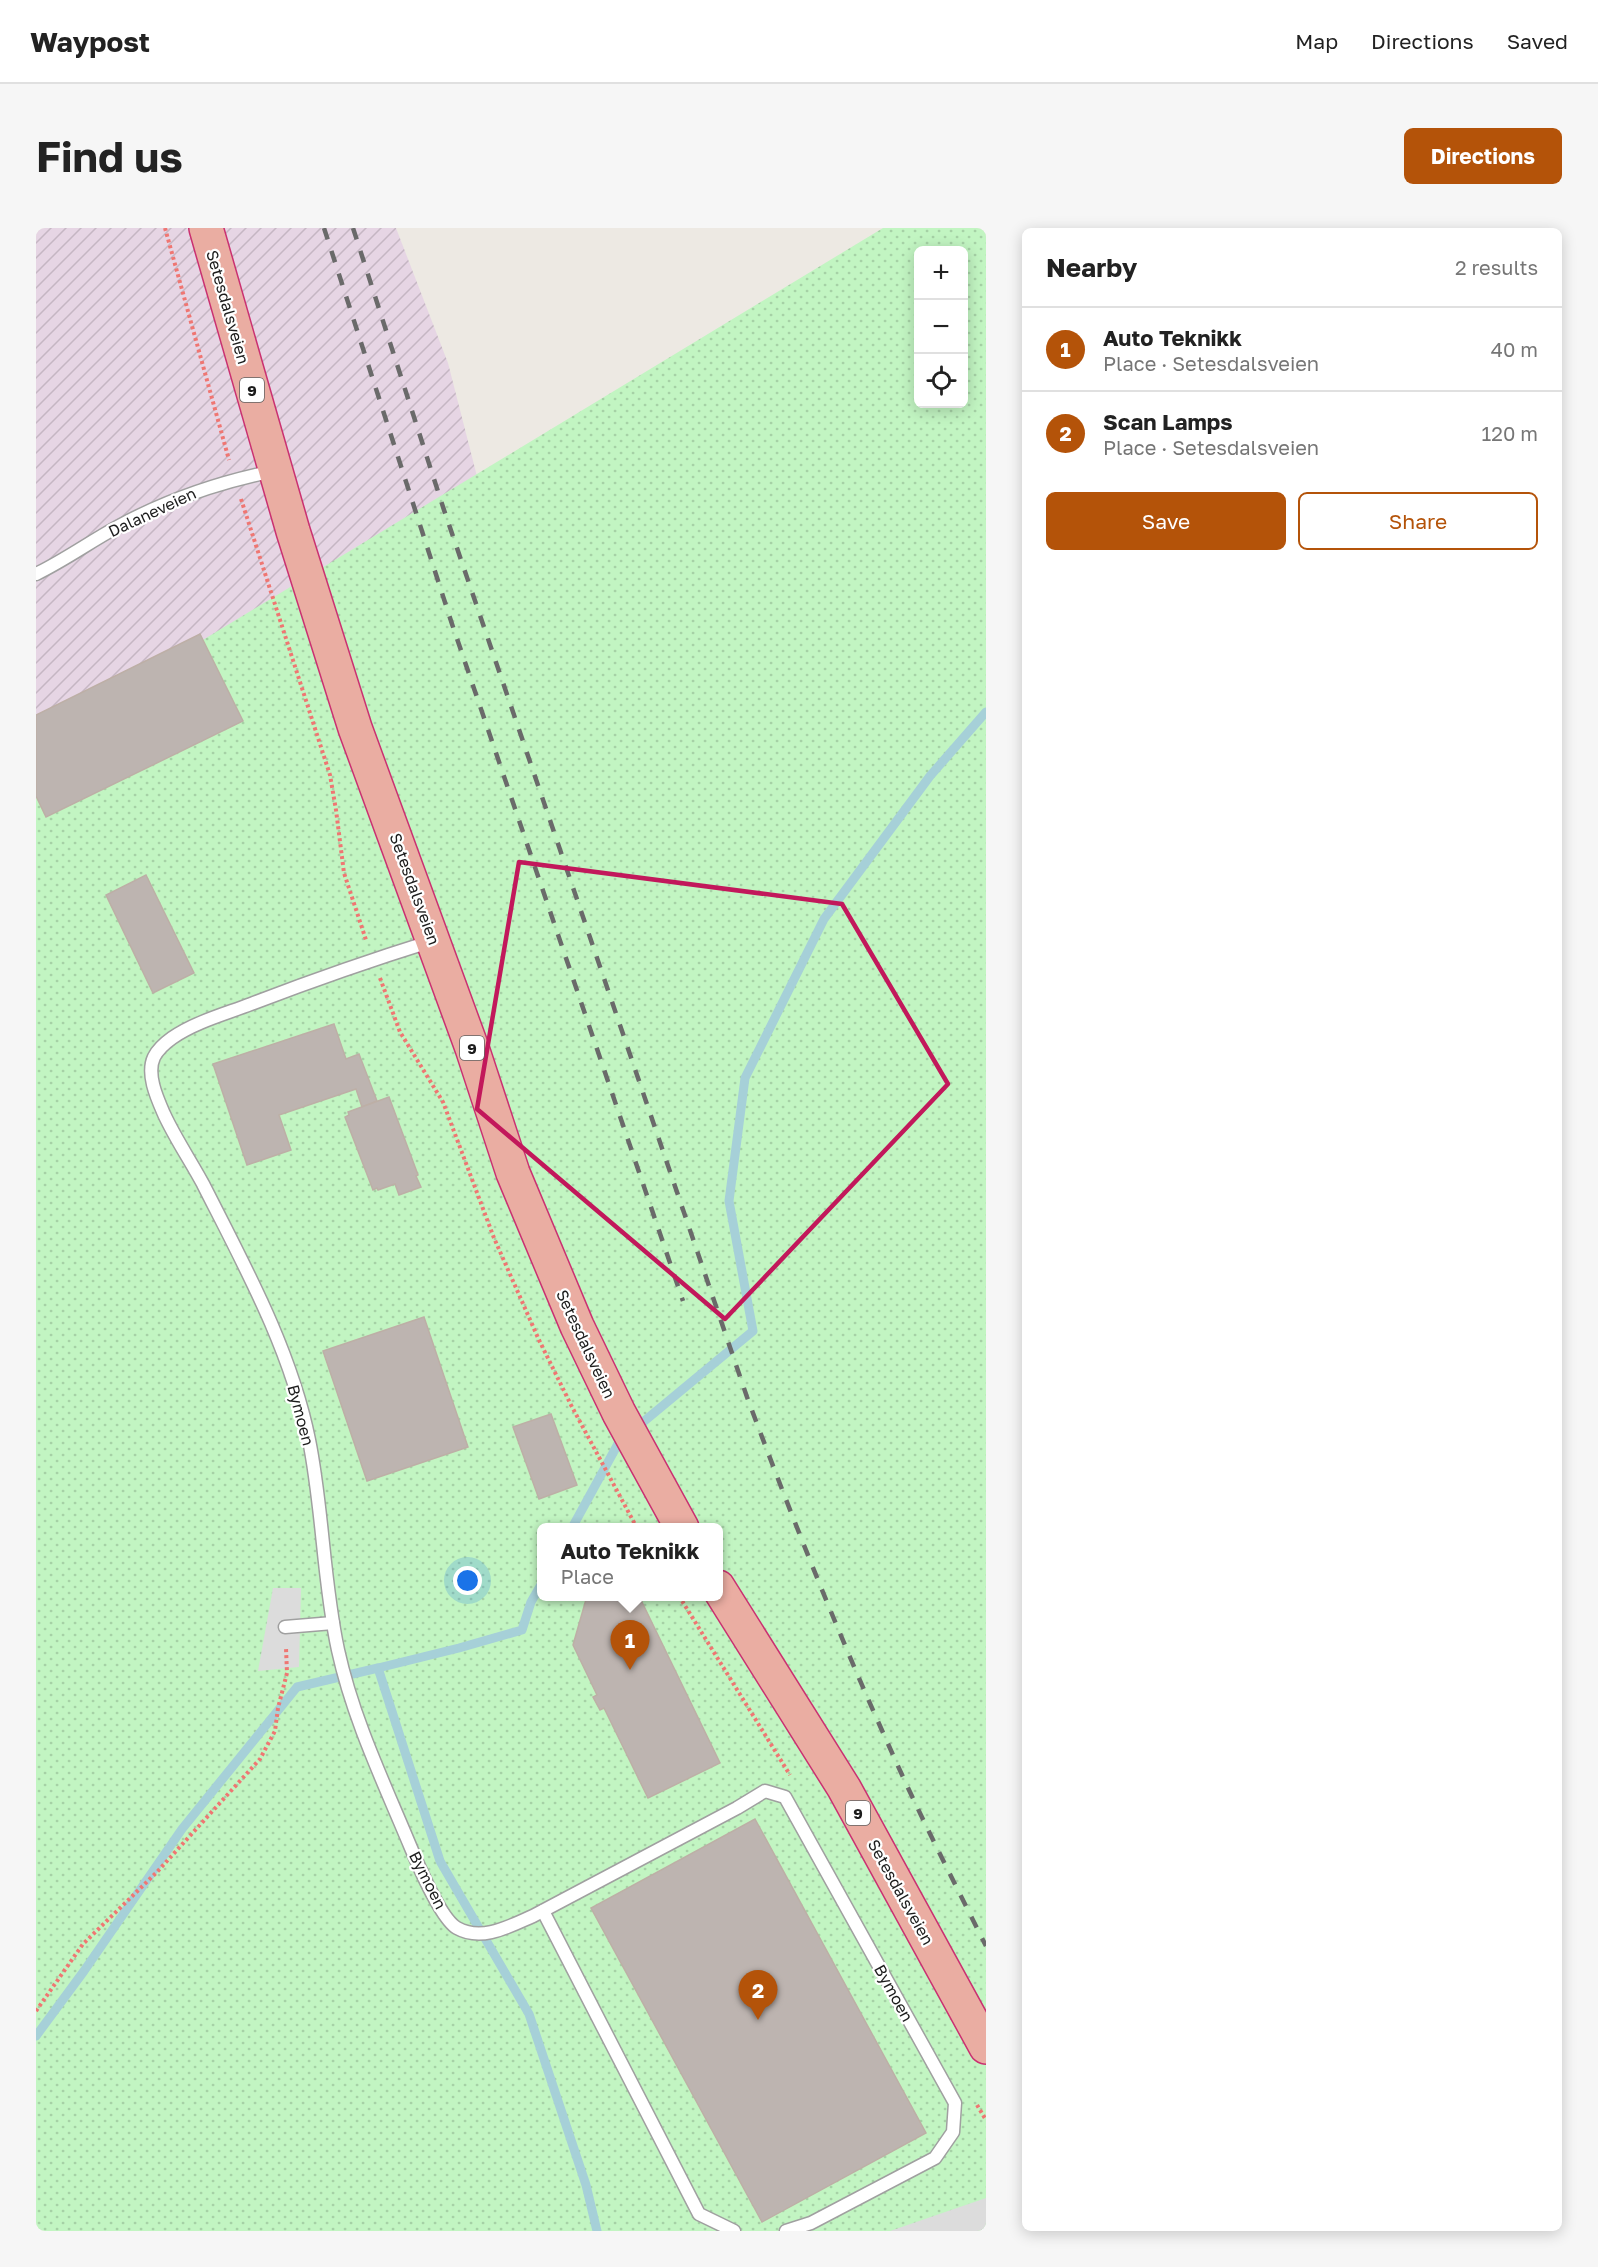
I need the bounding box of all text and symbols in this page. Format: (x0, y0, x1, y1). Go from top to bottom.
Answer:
text: Waypost (30, 25, 150, 58)
text: Map (1295, 28, 1338, 54)
text: Directions (1371, 28, 1474, 54)
text: Saved (1507, 28, 1568, 54)
button: Directions (1404, 128, 1562, 184)
text: Find us (36, 131, 183, 181)
map controls (914, 246, 968, 408)
button: + (914, 246, 968, 300)
street label: Setesdalsveien (202, 248, 254, 366)
text: Nearby (1046, 252, 1137, 283)
text: 2 results (1455, 255, 1538, 279)
button: − (914, 300, 968, 354)
text: Auto Teknikk (1103, 324, 1242, 351)
text: 1 (1060, 337, 1071, 361)
text: 40 m (1491, 337, 1538, 361)
text: Place · Setesdalsveien (1103, 351, 1319, 375)
button: locate (914, 354, 968, 408)
road number: 9 (240, 378, 264, 402)
text: Scan Lamps (1103, 408, 1233, 435)
text: 2 (1059, 421, 1072, 445)
text: 120 m (1482, 421, 1538, 445)
text: Place · Setesdalsveien (1103, 435, 1319, 459)
street label: Dalaneveien (105, 483, 199, 541)
button: Save (1046, 492, 1286, 550)
button: Share (1298, 492, 1538, 550)
street label: Setesdalsveien (386, 830, 444, 948)
road number: 9 (460, 1036, 484, 1060)
street label: Setesdalsveien (552, 1287, 620, 1401)
street label: Bymoen (283, 1382, 319, 1448)
popup (537, 1523, 723, 1601)
text: Auto Teknikk (560, 1537, 700, 1564)
text: Place (560, 1564, 614, 1588)
your location (453, 1566, 482, 1595)
pin: 1 (610, 1620, 650, 1670)
road number: 9 (846, 1801, 870, 1825)
street label: Setesdalsveien (864, 1836, 938, 1948)
street label: Bymoen (405, 1848, 451, 1912)
street label: Bymoen (870, 1961, 918, 2025)
pin: 2 (738, 1970, 778, 2020)

